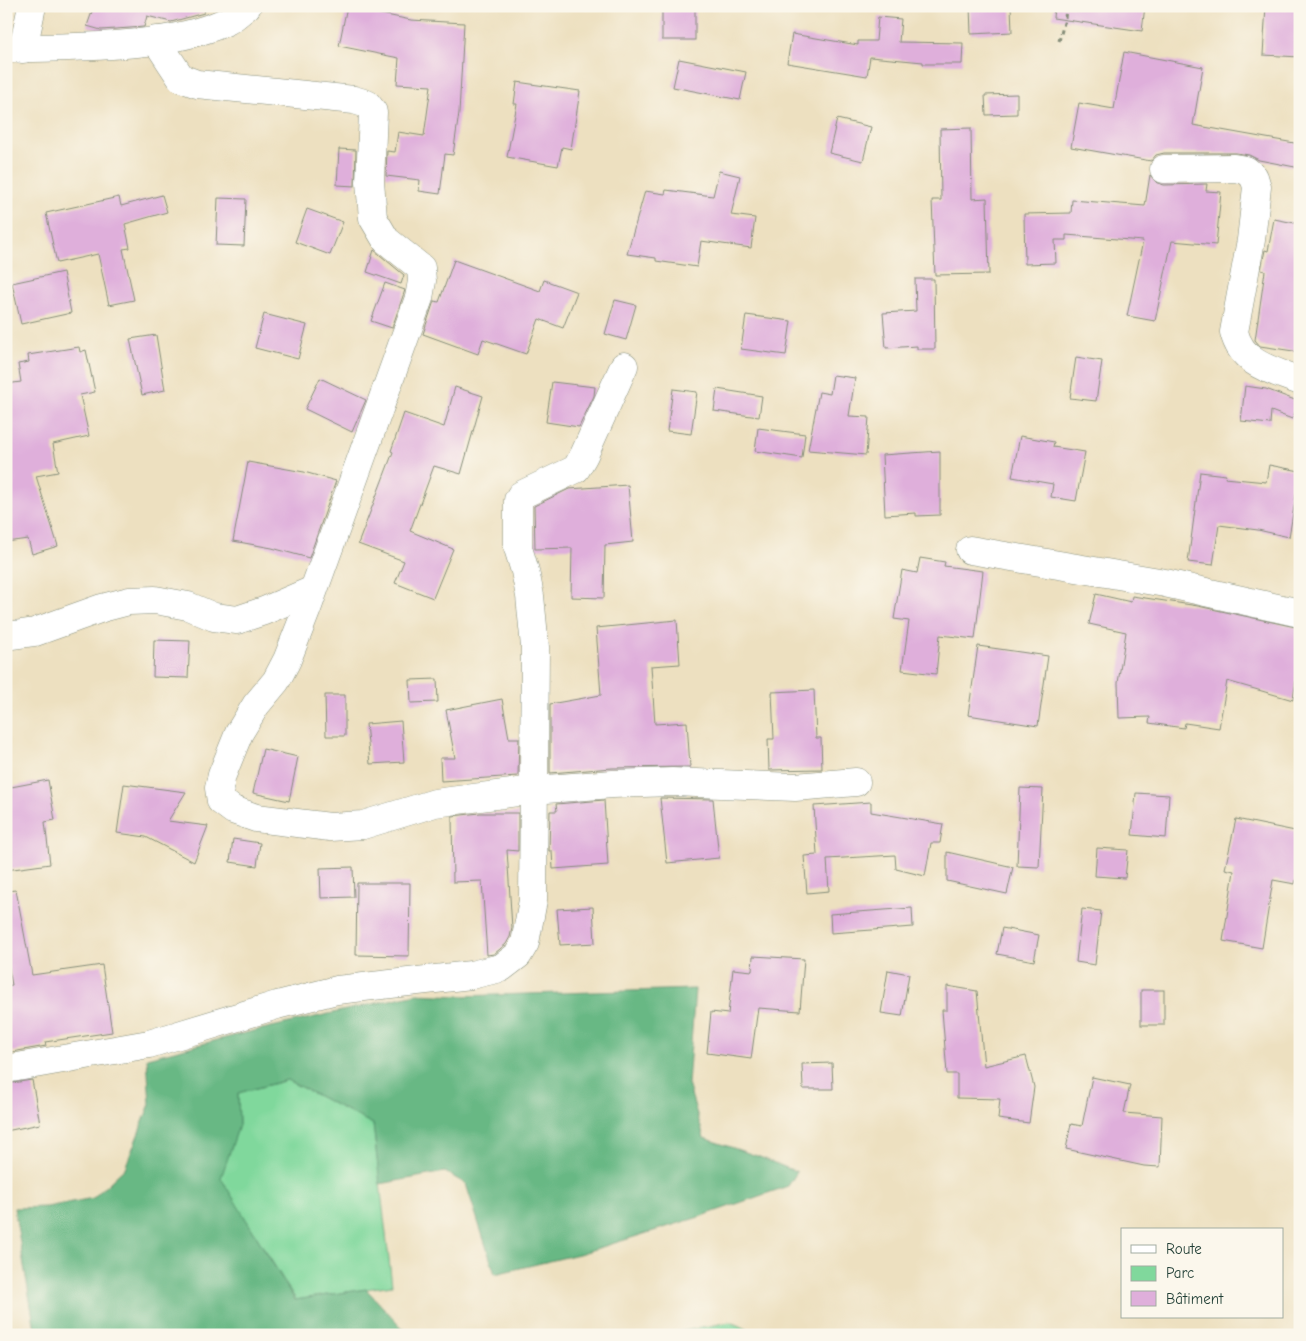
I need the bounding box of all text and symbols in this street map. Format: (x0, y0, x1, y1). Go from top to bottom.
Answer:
legend (1121, 1228, 1284, 1318)
text: Route (1166, 1240, 1202, 1258)
text: Parc (1166, 1264, 1194, 1282)
text: Bâtiment (1166, 1290, 1224, 1308)

